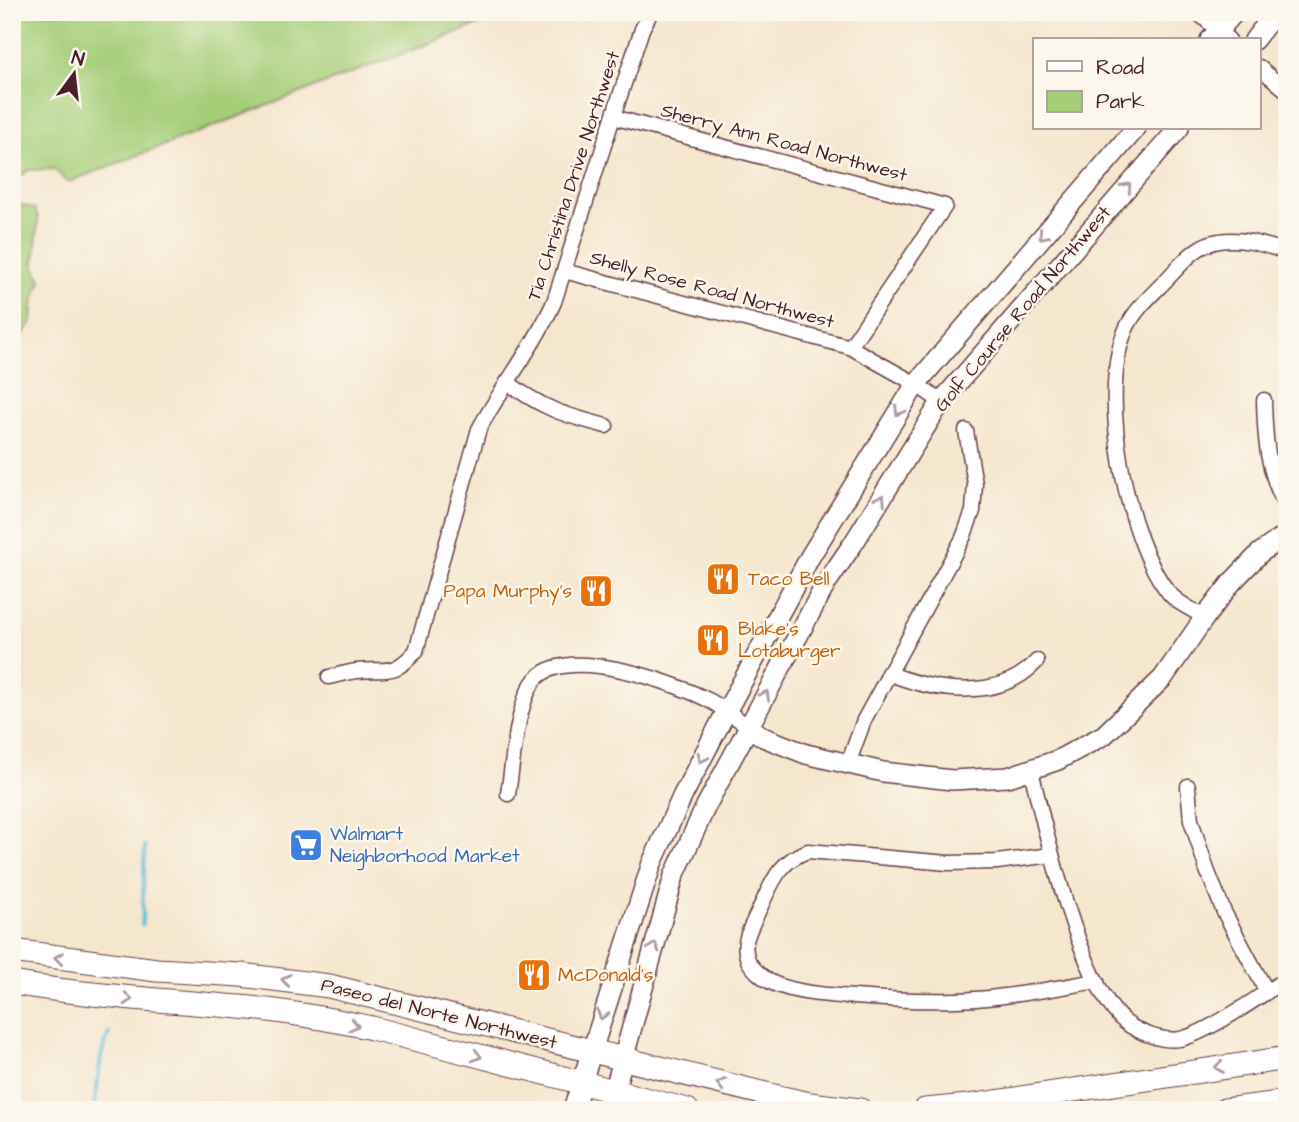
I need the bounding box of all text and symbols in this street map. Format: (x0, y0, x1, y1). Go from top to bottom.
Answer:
north arrow (38, 38, 108, 108)
legend (1033, 38, 1260, 130)
text: N (69, 44, 87, 74)
street label: Tia Christina Drive Northwest (521, 47, 627, 305)
text: Road (1096, 53, 1144, 82)
text: Park (1096, 87, 1145, 116)
street label: Sherry Ann Road Northwest (658, 97, 910, 190)
one-way arrow (1119, 182, 1131, 195)
street label: Golf Course Road Northwest (929, 200, 1118, 418)
one-way arrow (1039, 227, 1051, 240)
street label: Shelly Rose Road Northwest (587, 244, 837, 337)
one-way arrow (895, 403, 908, 416)
one-way arrow (872, 494, 885, 507)
restaurant icon: Taco Bell (704, 560, 742, 598)
place label: Taco Bell (748, 566, 830, 593)
restaurant icon: Papa Murphy's (577, 572, 615, 610)
place label: Papa Murphy's (443, 578, 572, 606)
place label: Blake's Lotaburger (738, 616, 841, 666)
restaurant icon: Blake's Lotaburger (694, 621, 732, 659)
one-way arrow (757, 690, 770, 702)
one-way arrow (697, 751, 711, 763)
place label: Walmart Neighborhood Market (330, 821, 520, 871)
supermarket icon: Walmart Neighborhood Market (287, 826, 325, 864)
one-way arrow (646, 941, 661, 953)
one-way arrow (53, 951, 65, 966)
restaurant icon: McDonald's (515, 956, 553, 994)
place label: McDonald's (558, 962, 653, 989)
street label: Paseo del Norte Northwest (318, 972, 560, 1056)
one-way arrow (280, 973, 291, 988)
one-way arrow (123, 991, 134, 1006)
one-way arrow (596, 1009, 611, 1021)
one-way arrow (348, 1016, 360, 1031)
one-way arrow (471, 1048, 483, 1062)
one-way arrow (1213, 1060, 1225, 1075)
one-way arrow (715, 1078, 727, 1092)

